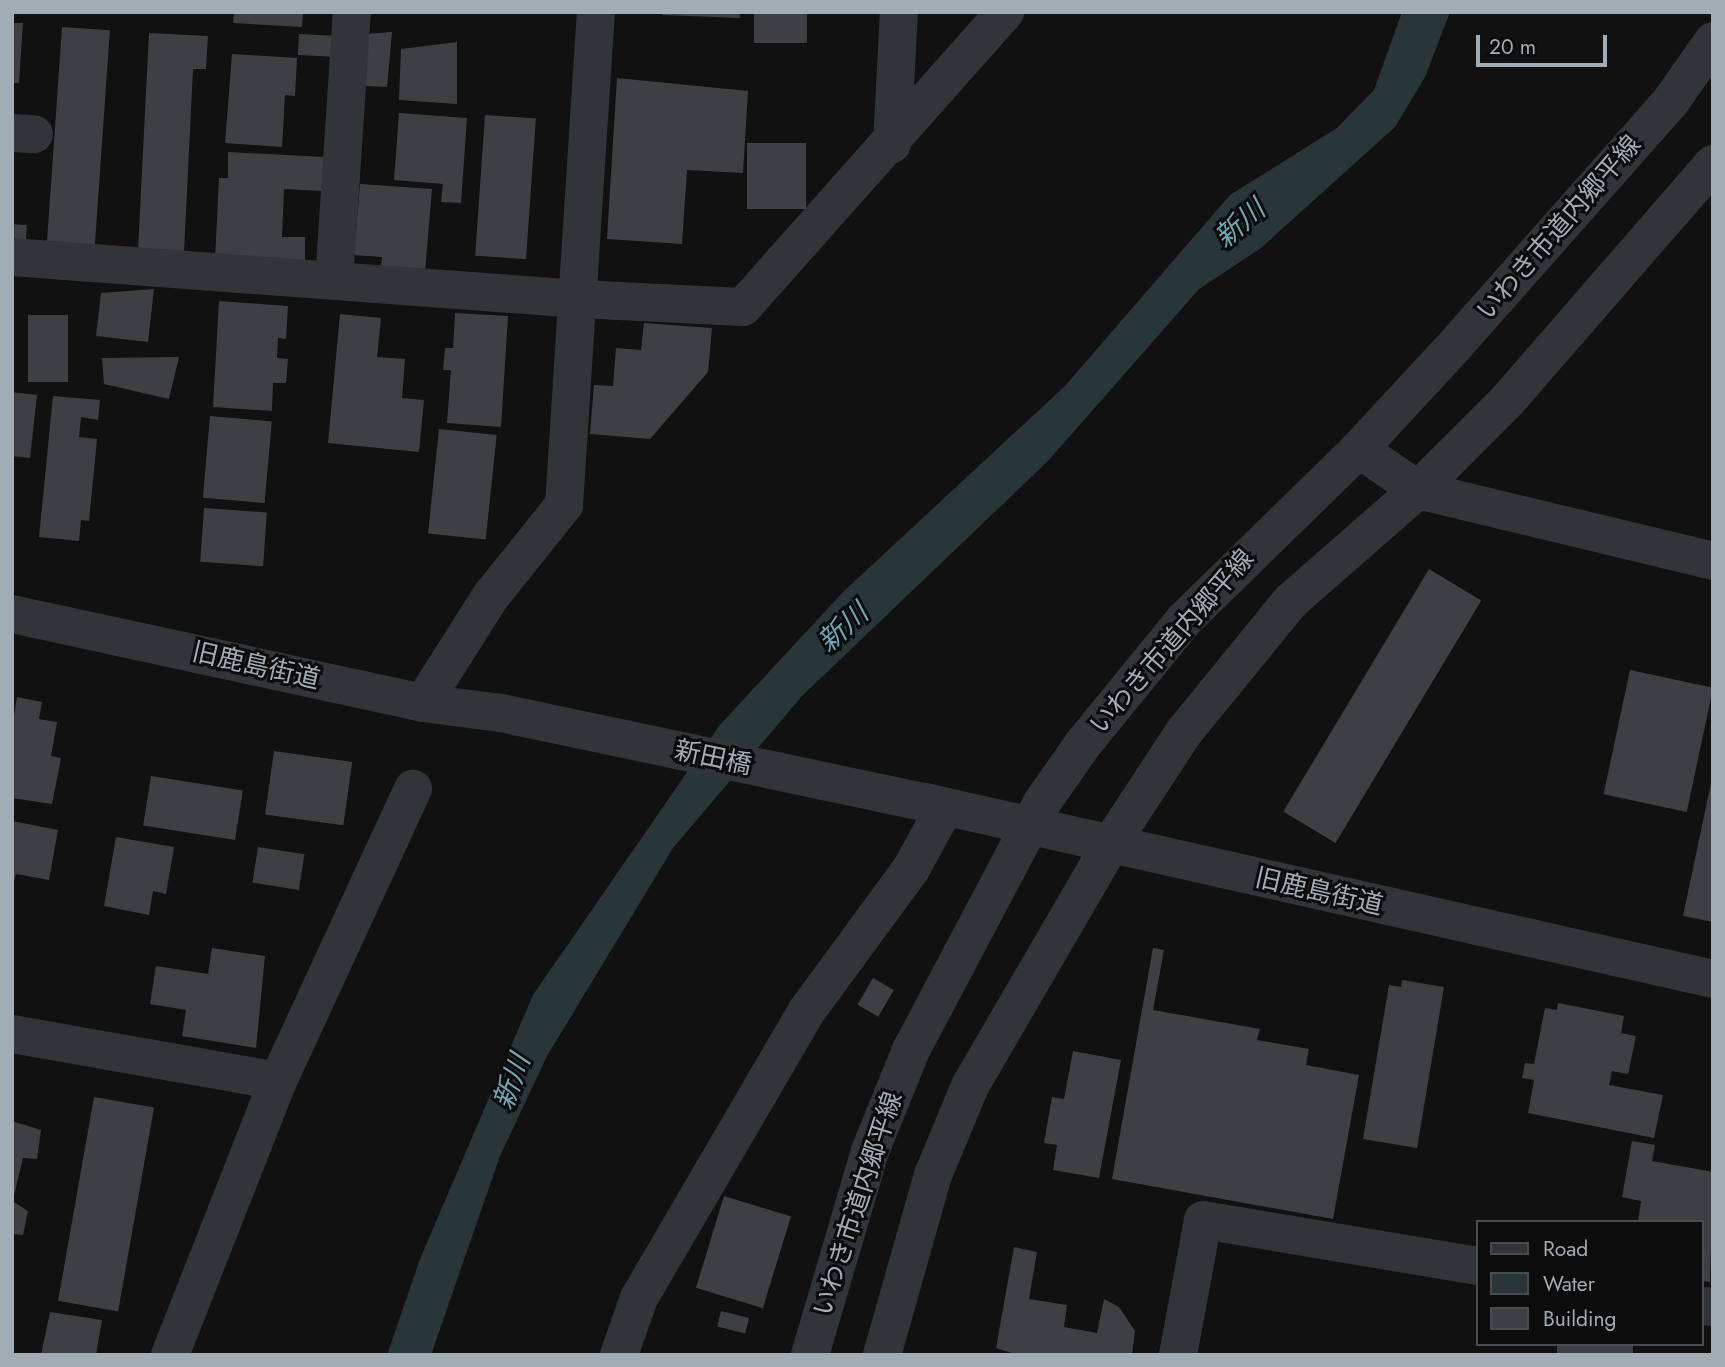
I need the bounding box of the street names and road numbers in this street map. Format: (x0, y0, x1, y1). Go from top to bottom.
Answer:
street label: いわき市道内郷平線 (1470, 129, 1648, 327)
street label: いわき市道内郷平線 (1083, 543, 1261, 741)
street label: 旧鹿島街道 (189, 636, 323, 696)
street label: 新田橋 (672, 735, 754, 781)
street label: 旧鹿島街道 (1252, 862, 1386, 922)
street label: いわき市道内郷平線 (807, 1088, 909, 1320)

